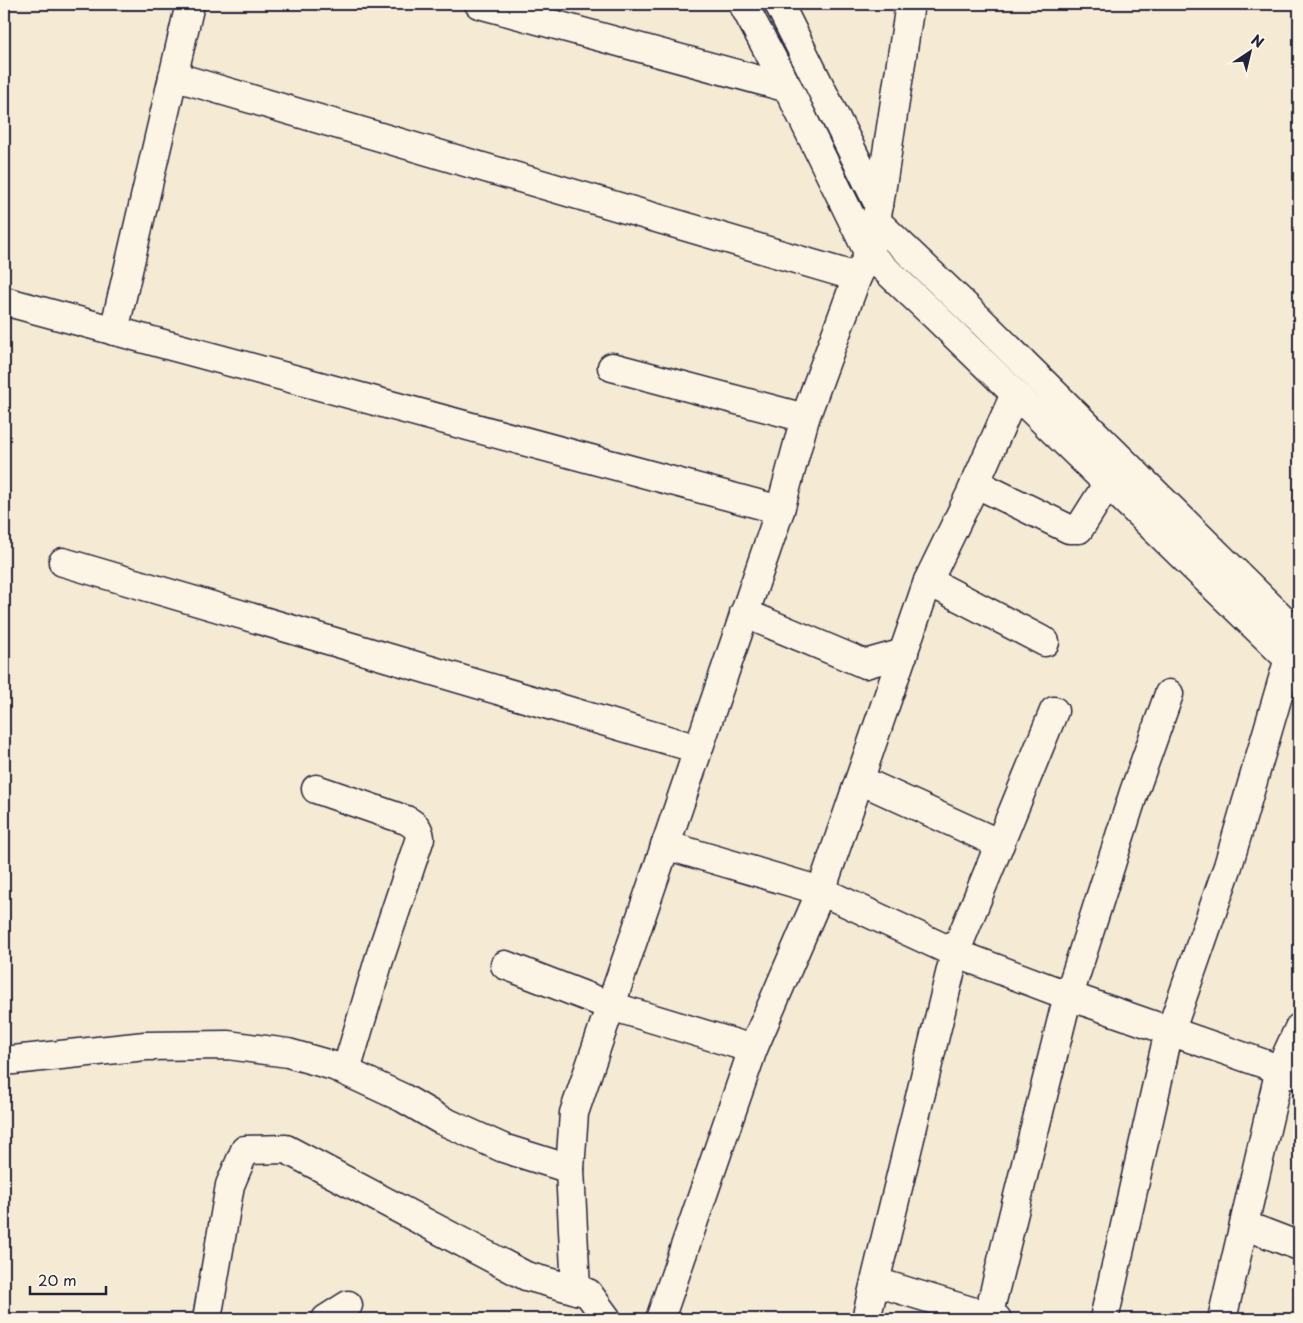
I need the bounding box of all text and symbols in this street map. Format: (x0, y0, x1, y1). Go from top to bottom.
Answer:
north arrow (1226, 28, 1276, 78)
text: N (1247, 29, 1268, 53)
scale bar (30, 1263, 106, 1295)
text: 20 m (38, 1268, 77, 1291)

